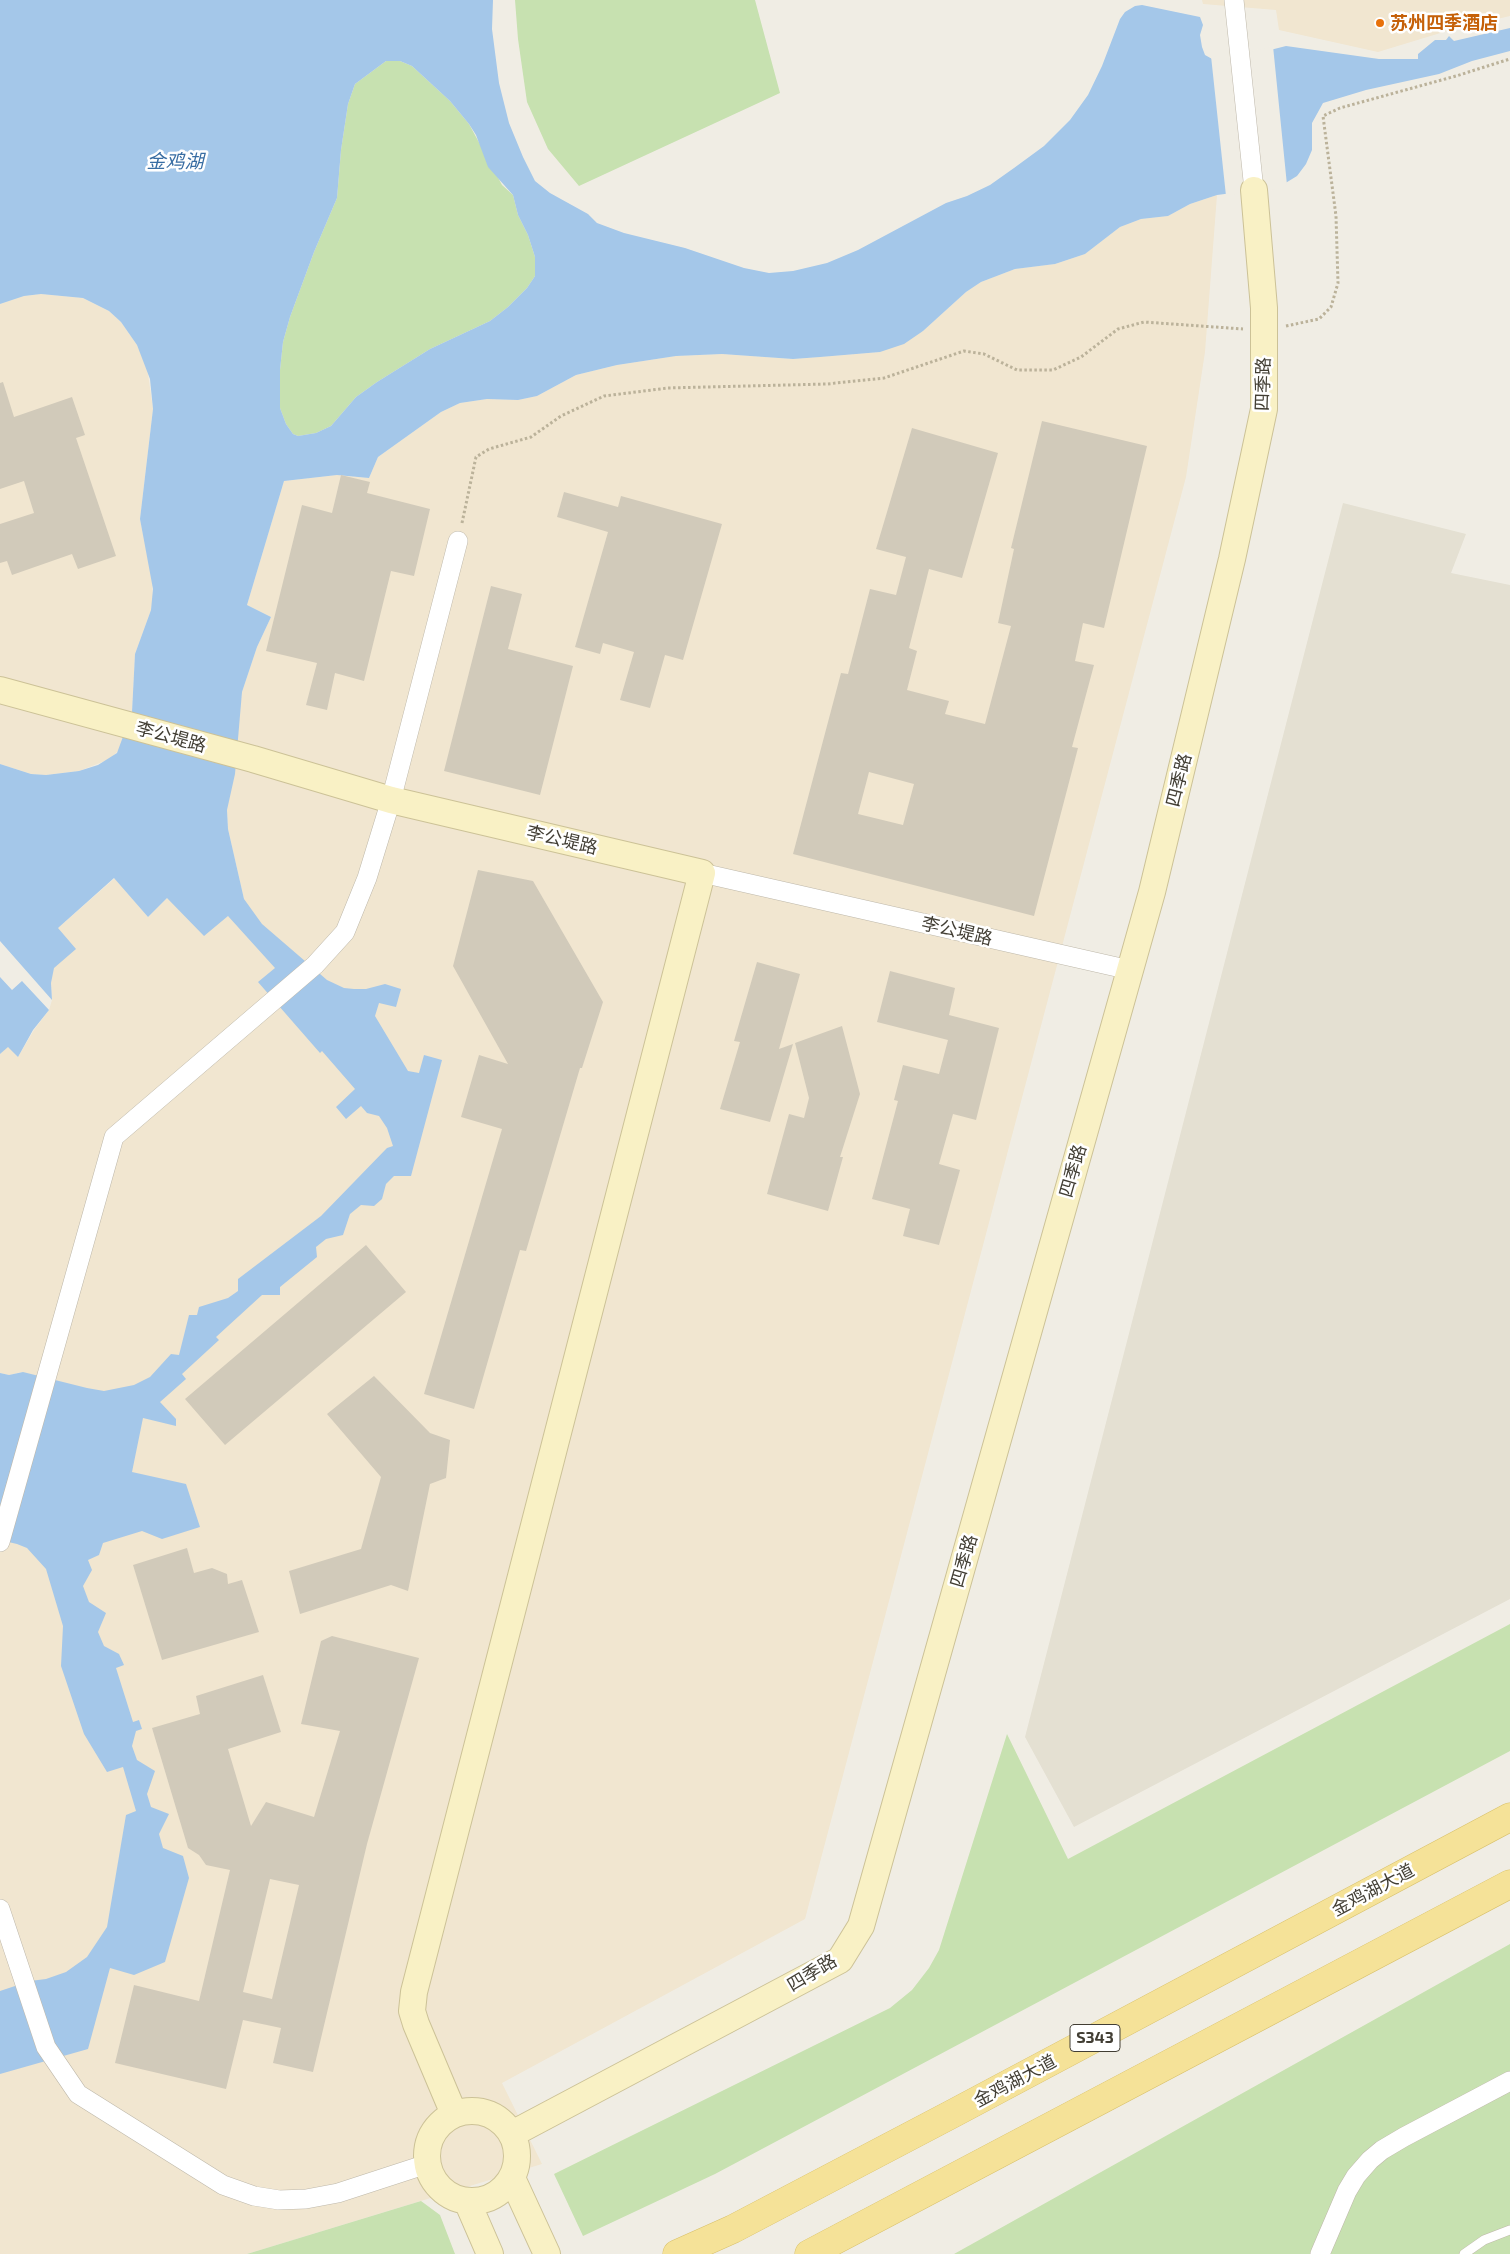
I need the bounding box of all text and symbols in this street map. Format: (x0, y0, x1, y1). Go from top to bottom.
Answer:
place label: 苏州四季酒店 (1390, 12, 1498, 34)
marker: 苏州四季酒店 (1374, 17, 1386, 29)
water label: 金鸡湖 (147, 151, 203, 173)
street label: 四季路 (1251, 357, 1275, 411)
street label: 李公堤路 (133, 717, 209, 757)
street label: 四季路 (1162, 751, 1196, 809)
street label: 李公堤路 (524, 821, 600, 859)
street label: 李公堤路 (919, 912, 995, 950)
street label: 四季路 (1055, 1142, 1091, 1200)
street label: 四季路 (946, 1532, 982, 1590)
street label: 金鸡湖大道 (1328, 1859, 1418, 1921)
street label: 四季路 (783, 1950, 841, 1996)
road number: S343 (1070, 2025, 1120, 2052)
street label: 金鸡湖大道 (970, 2050, 1060, 2112)

